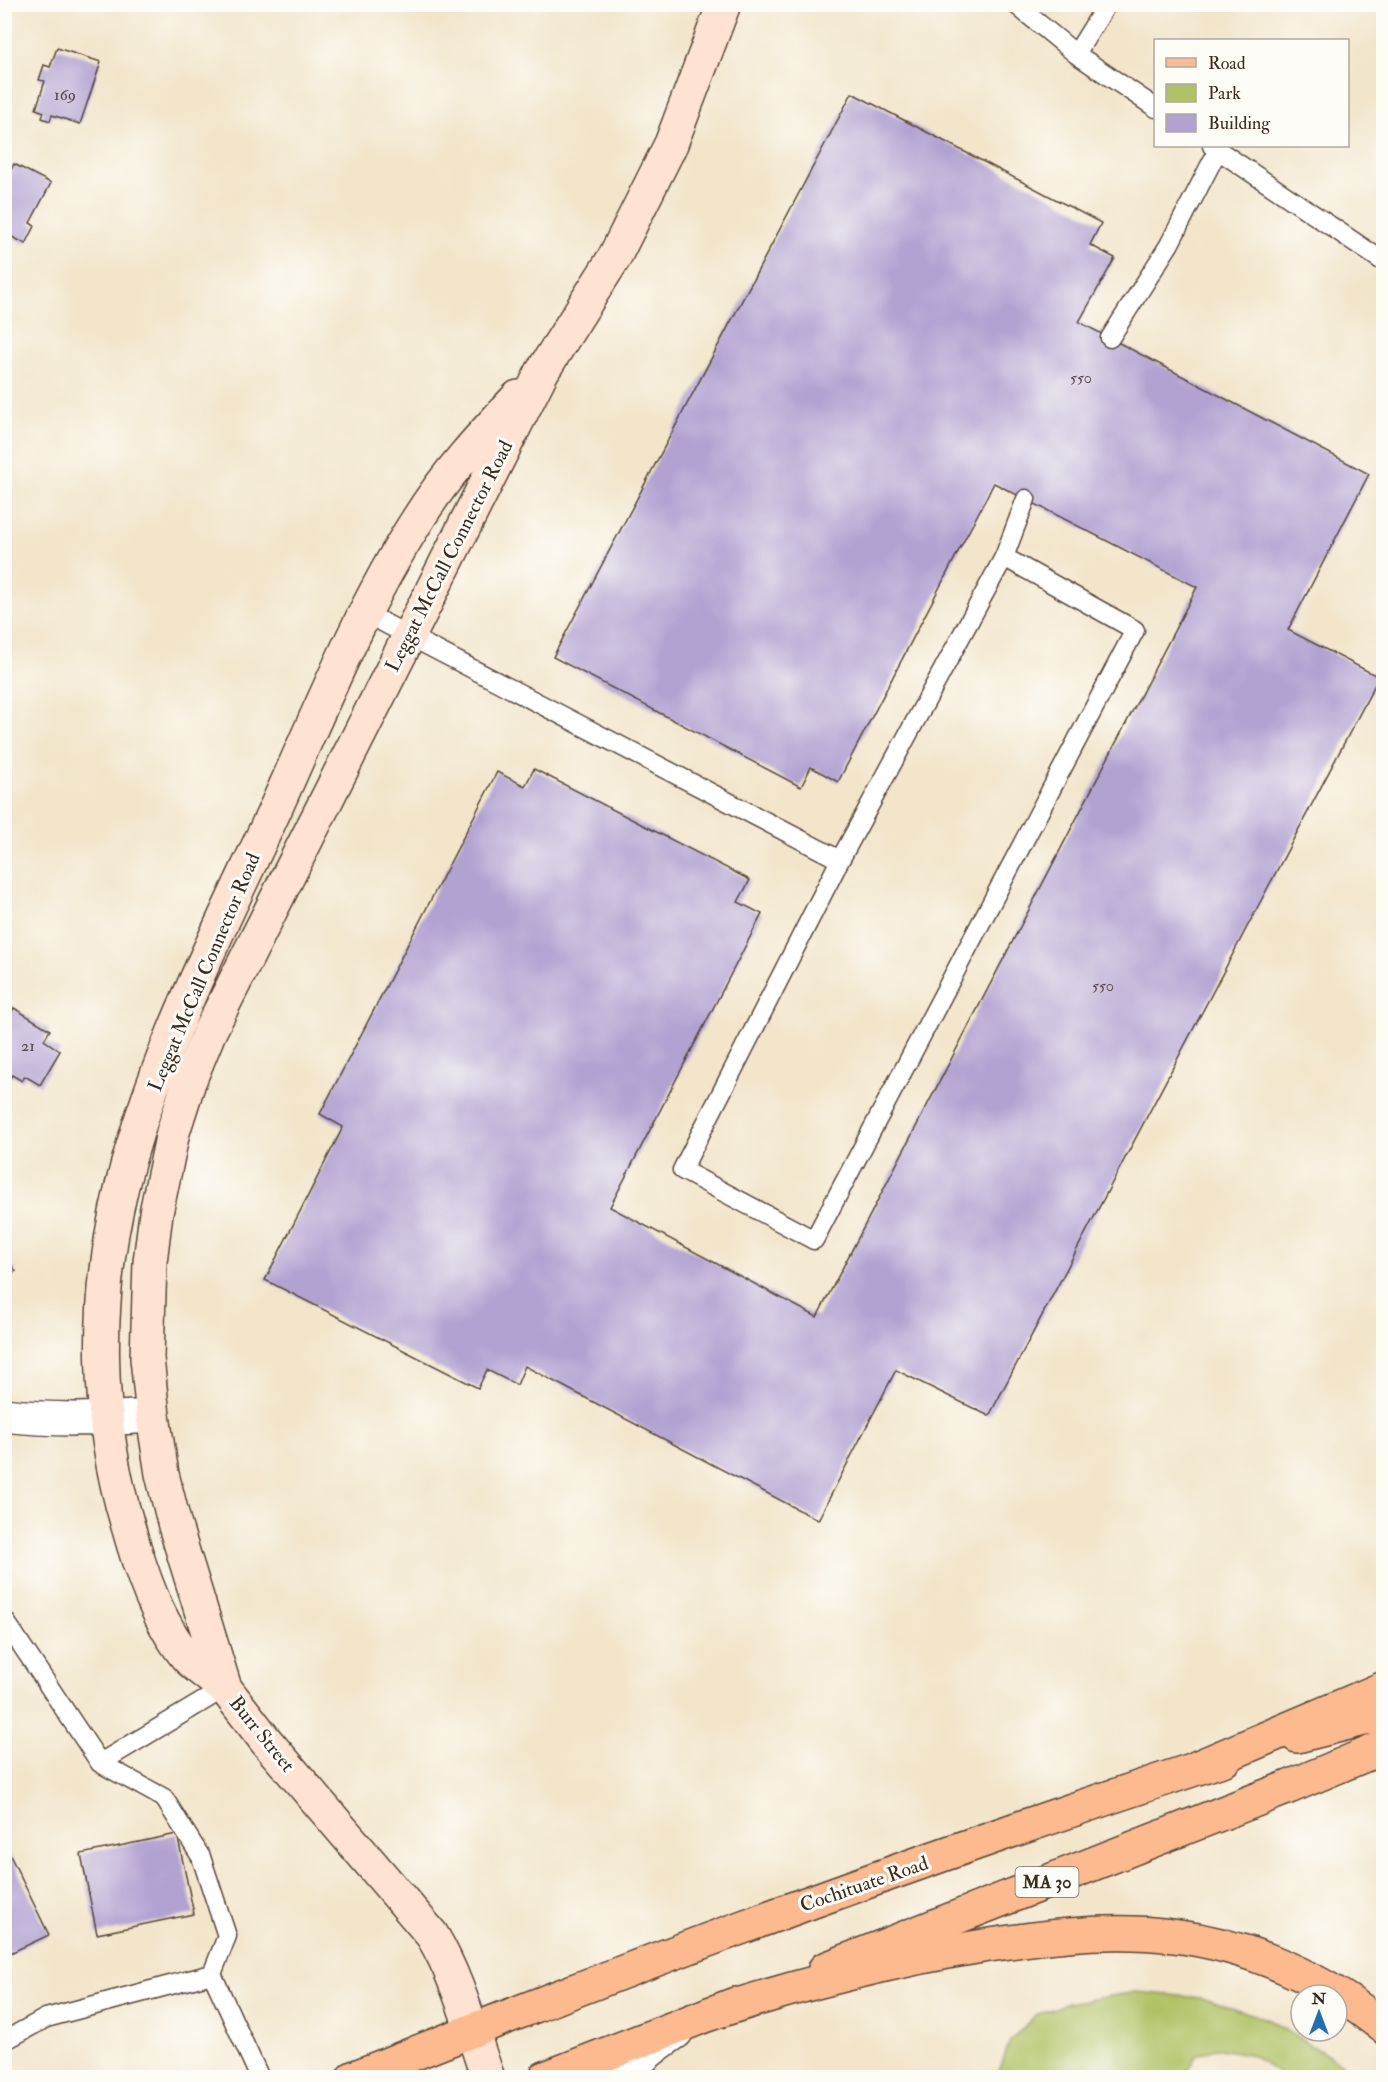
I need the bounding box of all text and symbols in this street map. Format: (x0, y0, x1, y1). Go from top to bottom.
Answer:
legend (1154, 39, 1349, 147)
text: Road (1208, 52, 1246, 75)
text: Park (1208, 82, 1241, 105)
house number: 169 (54, 85, 76, 105)
text: Building (1208, 112, 1271, 135)
house number: 550 (1070, 368, 1092, 388)
street label: Leggat McCall Connector Road (380, 436, 518, 676)
street label: Leggat McCall Connector Road (142, 849, 266, 1095)
house number: 550 (1092, 976, 1114, 996)
house number: 21 (21, 1036, 35, 1056)
street label: Burr Street (224, 1691, 301, 1778)
street label: Cochituate Road (797, 1850, 932, 1918)
road number: MA 30 (1016, 1867, 1078, 1897)
north arrow (1289, 1983, 1349, 2043)
text: N (1311, 1989, 1327, 2009)

